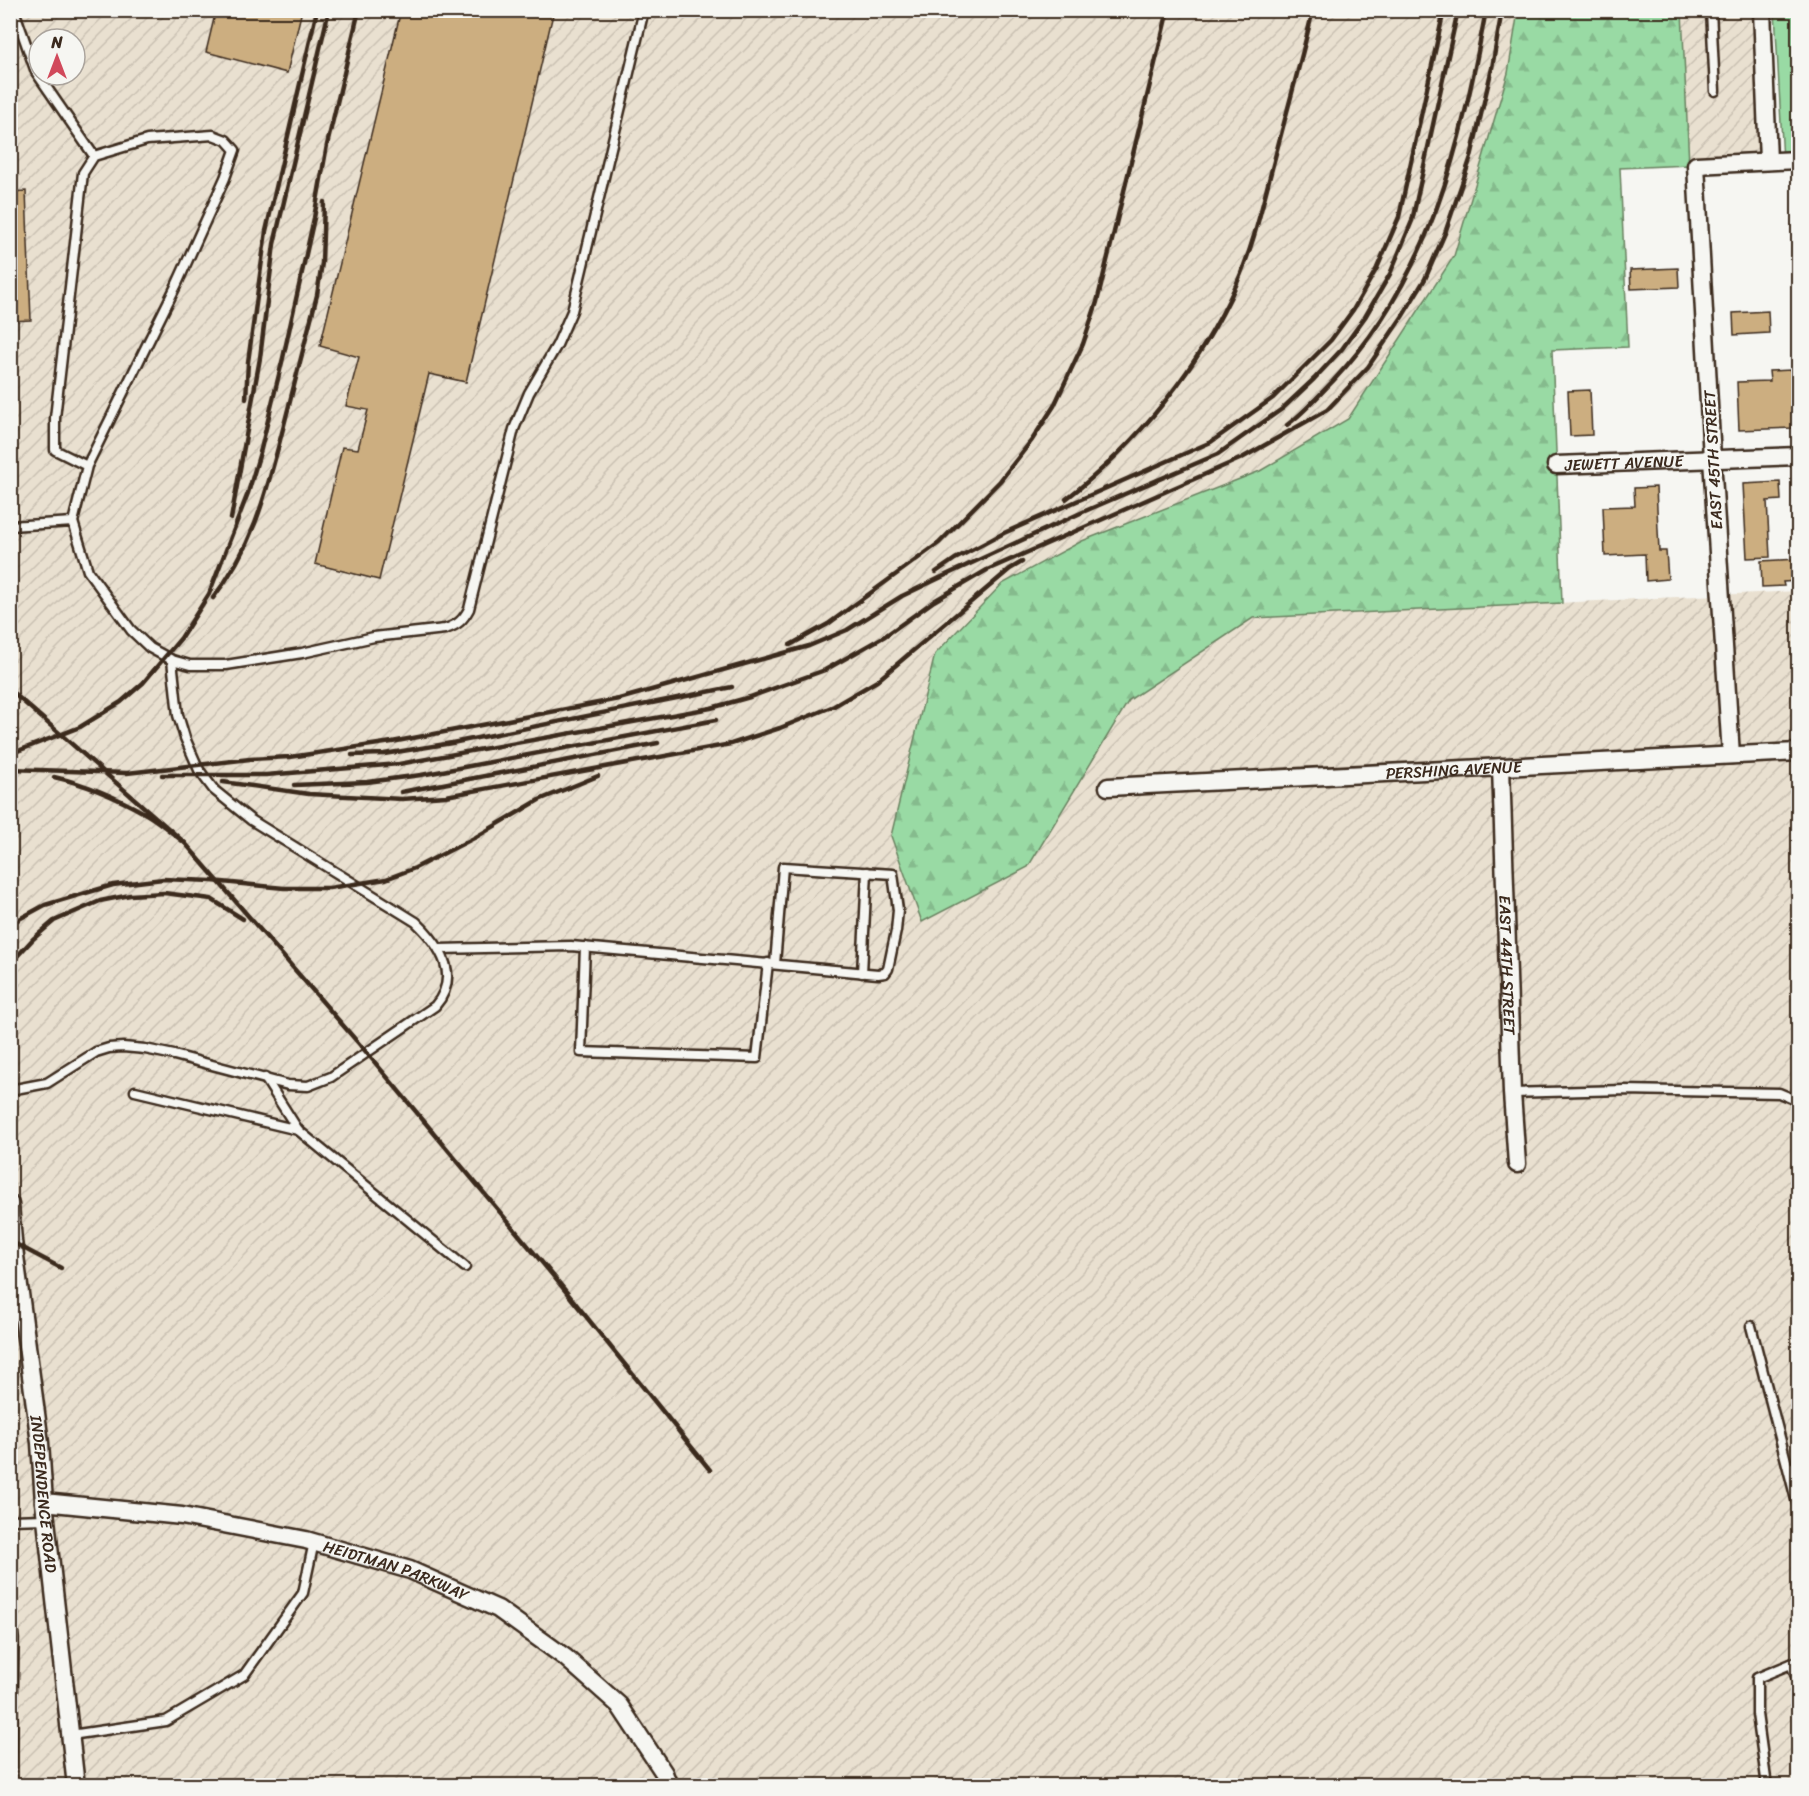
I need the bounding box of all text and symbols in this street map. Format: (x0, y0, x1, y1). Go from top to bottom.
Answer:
north arrow (27, 27, 87, 87)
text: N (50, 28, 63, 57)
street label: EAST 45TH STREET (1695, 388, 1731, 530)
street label: JEWETT AVENUE (1563, 446, 1685, 479)
street label: PERSHING AVENUE (1385, 751, 1523, 787)
street label: EAST 44TH STREET (1491, 895, 1525, 1037)
street label: INDEPENDENCE ROAD (22, 1412, 66, 1575)
street label: HEIDTMAN PARKWAY (320, 1531, 475, 1609)

